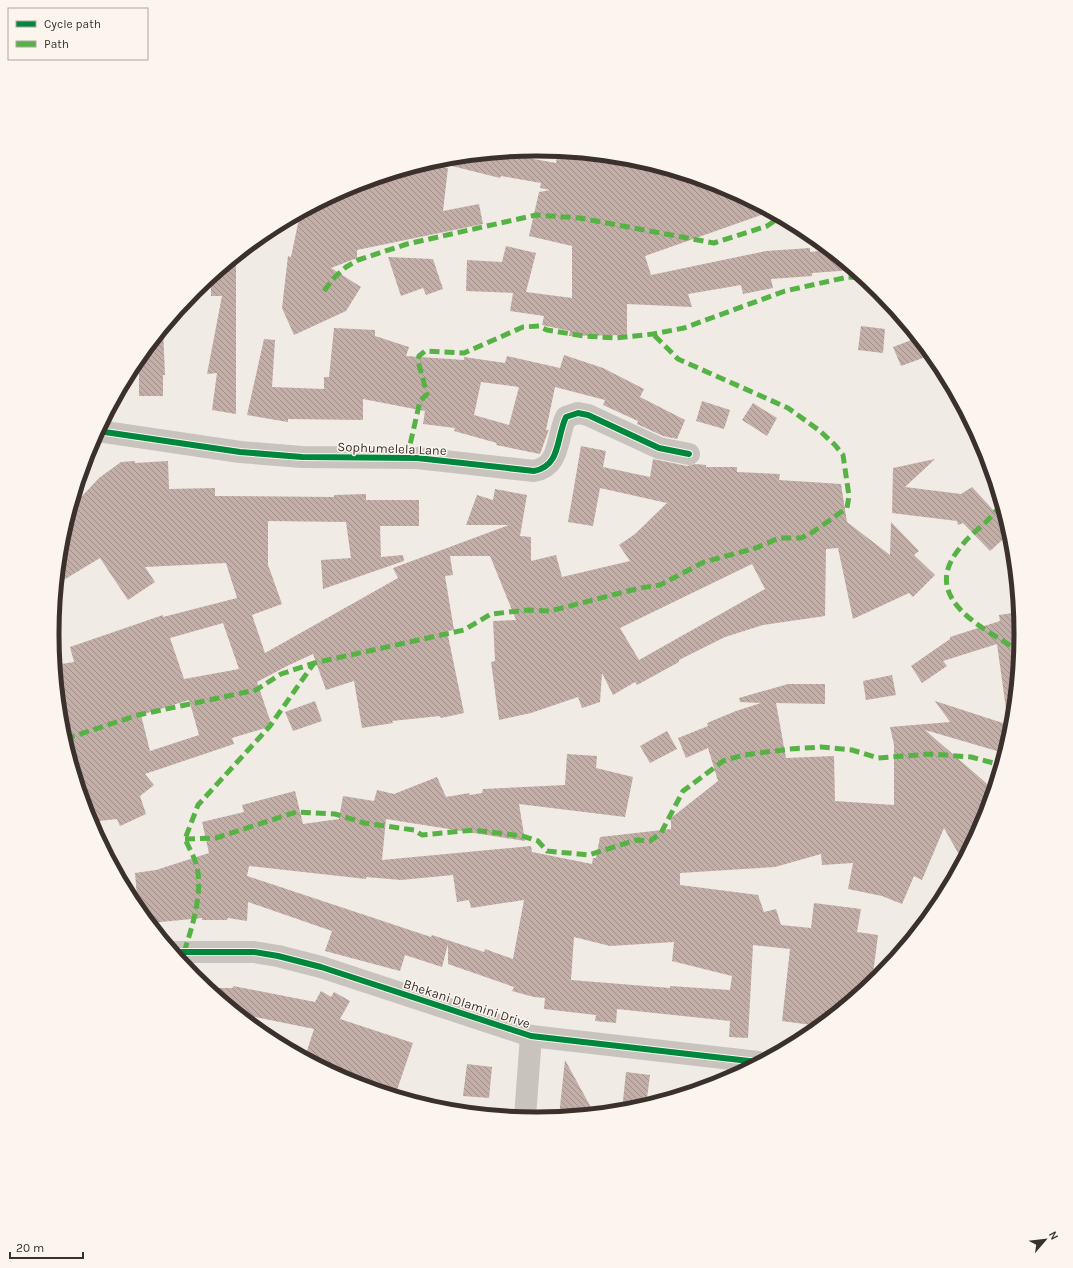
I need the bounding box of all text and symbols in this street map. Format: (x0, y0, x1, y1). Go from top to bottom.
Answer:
legend (8, 8, 148, 60)
text: Cycle path (44, 17, 101, 31)
text: Path (44, 37, 69, 51)
street label: Sophumelela Lane (337, 439, 447, 458)
street label: Bhekani Dlamini Drive (402, 976, 532, 1031)
north arrow (1025, 1220, 1065, 1260)
text: N (1046, 1229, 1061, 1242)
scale bar (10, 1234, 83, 1260)
text: 20 m (16, 1241, 44, 1255)

